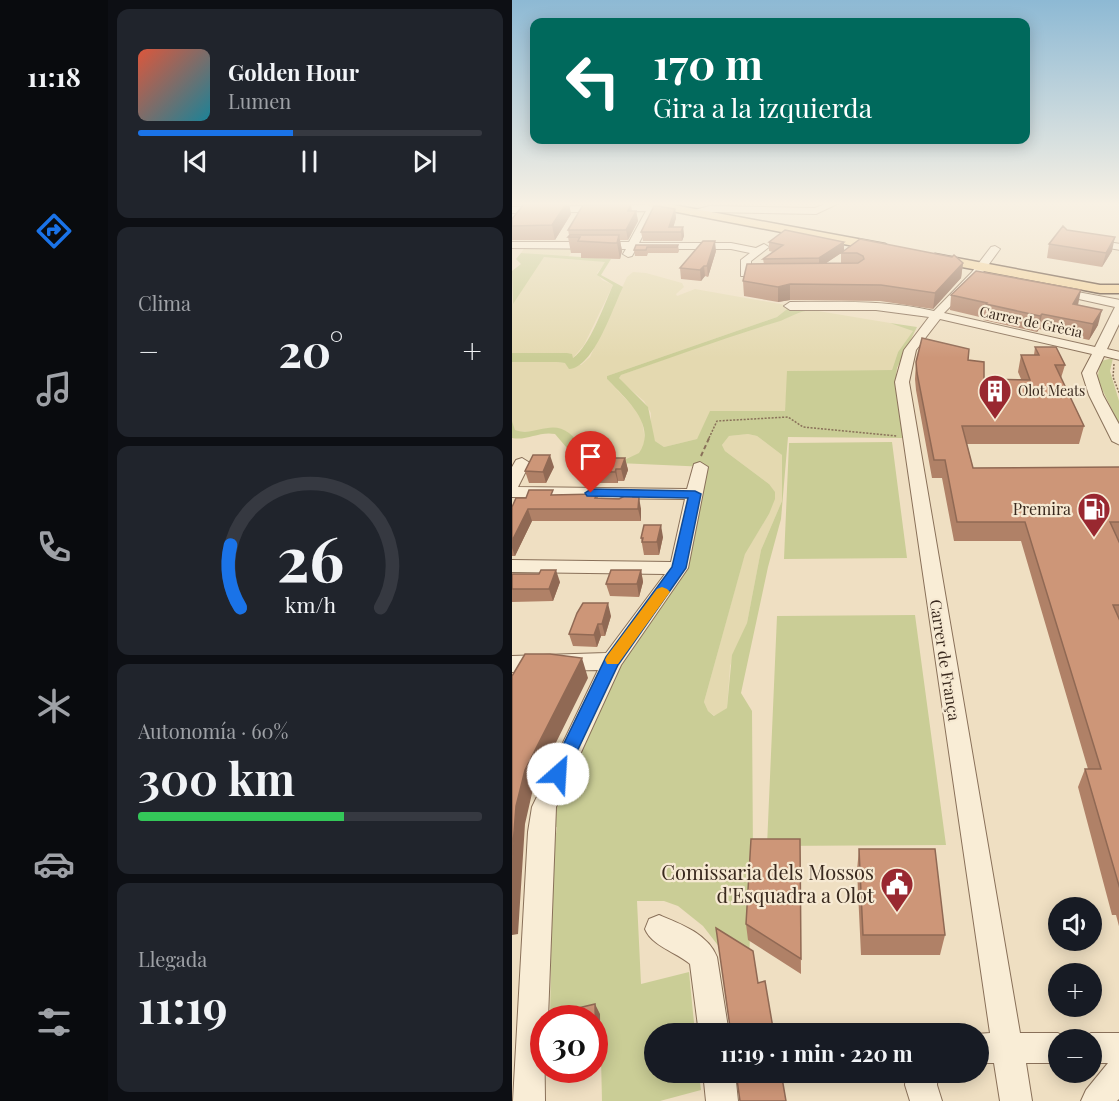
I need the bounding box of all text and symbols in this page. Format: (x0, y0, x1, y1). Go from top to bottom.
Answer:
text: 170 m (653, 35, 763, 91)
icon: left (554, 42, 632, 120)
text: Golden Hour (228, 57, 359, 87)
text: 11:18 (27, 58, 81, 94)
text: Lumen (228, 87, 291, 114)
text: Gira a la izquierda (653, 89, 872, 125)
icon: previous (179, 145, 212, 178)
icon: pause (293, 145, 326, 178)
icon: next (408, 145, 441, 178)
icon: directions (33, 210, 75, 252)
text: Clima (138, 289, 191, 316)
street label: Carrer de Grècia (978, 301, 1084, 342)
text: 20° (279, 319, 343, 379)
text: − (138, 328, 159, 372)
text: + (463, 328, 482, 372)
icon: music (33, 368, 75, 410)
building icon: Olot Meats (977, 373, 1013, 420)
place label: Olot Meats (1018, 381, 1085, 400)
pin (565, 431, 616, 493)
icon: arrive (574, 440, 607, 473)
fuel station icon: Premira (1076, 491, 1112, 538)
place label: Premira (1013, 498, 1071, 519)
text: 26 (276, 514, 344, 598)
icon: phone (33, 526, 75, 568)
text: km/h (284, 590, 336, 618)
street label: Carrer de França (926, 598, 965, 722)
icon: climate (33, 685, 75, 727)
text: Autonomía · 60% (138, 717, 288, 744)
position arrow (526, 742, 590, 806)
text: 300 km (138, 747, 295, 807)
icon: car (33, 843, 75, 885)
place label: Comissaria dels Mossos d'Esquadra a Olot (661, 858, 875, 908)
public building icon: Comissaria dels Mossos d'Esquadra a Olot (879, 866, 915, 913)
map controls (1048, 897, 1102, 1083)
button: sound (1048, 897, 1102, 951)
text: Llegada (138, 945, 207, 972)
button: + (1048, 963, 1102, 1017)
text: 11:19 (138, 975, 228, 1035)
icon: filters (33, 1001, 75, 1043)
speed limit sign: 30 (530, 1005, 608, 1083)
button: − (1048, 1029, 1102, 1083)
text: 11:19 · 1 min · 220 m (720, 1038, 913, 1068)

